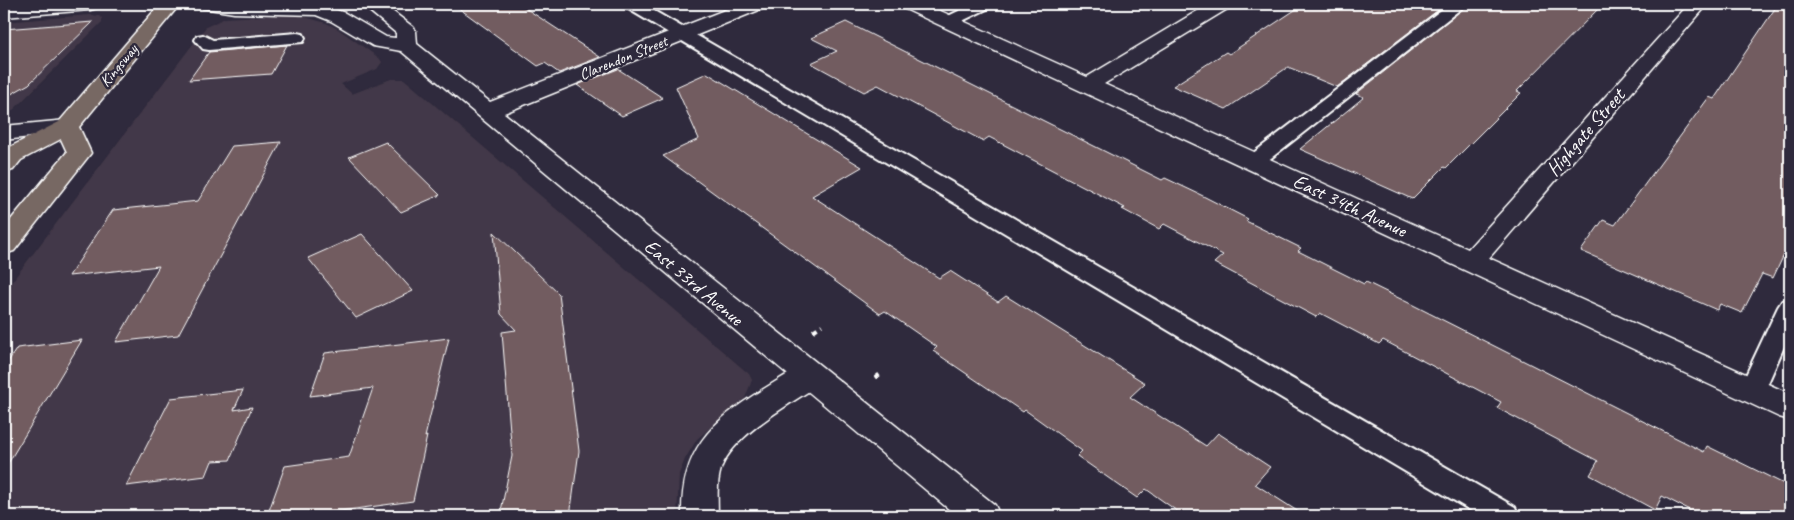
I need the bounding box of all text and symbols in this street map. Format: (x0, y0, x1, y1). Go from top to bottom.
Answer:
street label: Clarendon Street (577, 31, 672, 85)
street label: Kingsway (95, 39, 143, 91)
street label: Highgate Street (1541, 82, 1632, 181)
street label: East 34th Avenue (1289, 168, 1412, 243)
street label: East 33rd Avenue (639, 234, 749, 332)

